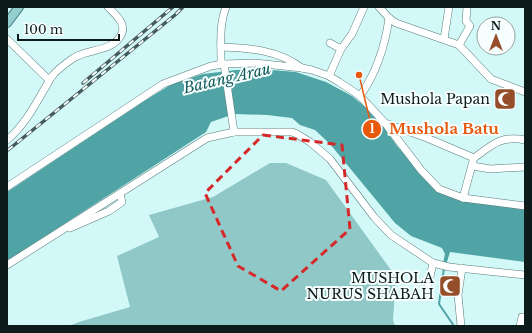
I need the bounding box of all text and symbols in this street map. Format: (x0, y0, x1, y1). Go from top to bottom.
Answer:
scale bar (18, 16, 119, 42)
north arrow (476, 16, 516, 56)
text: N (491, 19, 502, 33)
text: 100 m (24, 22, 63, 37)
water label: Batang Arau (180, 59, 273, 98)
mosque icon: Mushola Papan (492, 86, 518, 112)
place label: Mushola Papan (380, 90, 490, 108)
callout: Mushola Batu (362, 116, 507, 143)
text: Mushola Batu (389, 119, 499, 138)
text: 1 (369, 121, 375, 136)
place label: MUSHOLA NURUS SHABAH (306, 269, 434, 303)
mosque icon: MUSHOLA NURUS SHABAH (437, 273, 463, 299)

